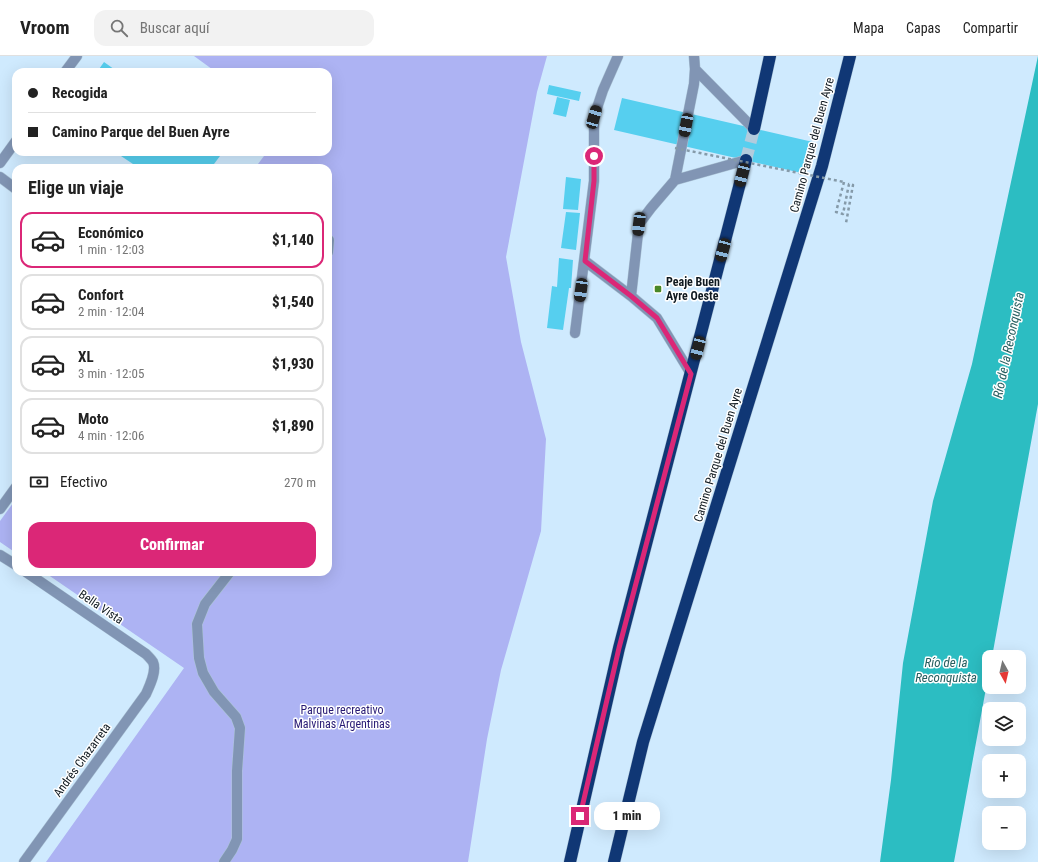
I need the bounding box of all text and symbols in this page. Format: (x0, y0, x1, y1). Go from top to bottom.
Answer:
search box (94, 10, 374, 46)
text: Vroom (20, 16, 70, 39)
icon: search (108, 17, 130, 39)
text: Buscar aquí (140, 19, 210, 37)
text: Mapa (853, 20, 884, 36)
text: Capas (906, 20, 941, 36)
text: Compartir (963, 20, 1018, 36)
street label: Camino Parque del Buen Ayre (787, 75, 837, 214)
text: Recogida (52, 84, 108, 102)
car (585, 104, 603, 130)
car (678, 112, 694, 138)
text: Camino Parque del Buen Ayre (52, 123, 230, 141)
route start (585, 147, 603, 165)
car (733, 162, 751, 188)
text: Elige un viaje (28, 177, 124, 198)
car (632, 211, 646, 237)
icon: car (30, 222, 66, 258)
text: Económico (78, 224, 144, 242)
text: $1,140 (272, 231, 314, 249)
car (714, 237, 732, 263)
text: 1 min · 12:03 (78, 242, 144, 257)
place label: Peaje Buen Ayre Oeste (666, 275, 720, 303)
car (573, 277, 589, 303)
icon: car (30, 284, 66, 320)
marker: Peaje Buen Ayre Oeste (653, 284, 663, 294)
text: Confort (78, 286, 124, 304)
water label: Río de la Reconquista (990, 291, 1027, 399)
text: $1,540 (272, 293, 314, 311)
text: 2 min · 12:04 (78, 304, 144, 319)
car (689, 335, 707, 361)
icon: car (30, 346, 66, 382)
text: XL (78, 348, 94, 366)
text: $1,930 (272, 355, 314, 373)
text: 3 min · 12:05 (78, 366, 144, 381)
street label: Camino Parque del Buen Ayre (691, 386, 745, 524)
icon: car (30, 408, 66, 444)
text: Moto (78, 410, 109, 428)
text: $1,890 (272, 417, 314, 435)
text: 4 min · 12:06 (78, 428, 144, 443)
icon: cash (28, 471, 50, 493)
text: Efectivo (60, 473, 108, 491)
text: 270 m (284, 475, 316, 490)
button: Confirmar (28, 522, 316, 568)
street label: Bella Vista (76, 587, 126, 627)
north arrow (982, 650, 1026, 694)
map controls (982, 650, 1026, 850)
water label: Río de la Reconquista (915, 655, 977, 685)
button: layers (982, 702, 1026, 746)
park label: Parque recreativo Malvinas Argentinas (294, 703, 390, 731)
street label: Andrés Chazarreta (51, 720, 114, 800)
button: + (982, 754, 1026, 798)
callout: 1 min (594, 802, 660, 830)
button: − (982, 806, 1026, 850)
route end (571, 807, 589, 825)
text: 1 min (613, 808, 641, 823)

